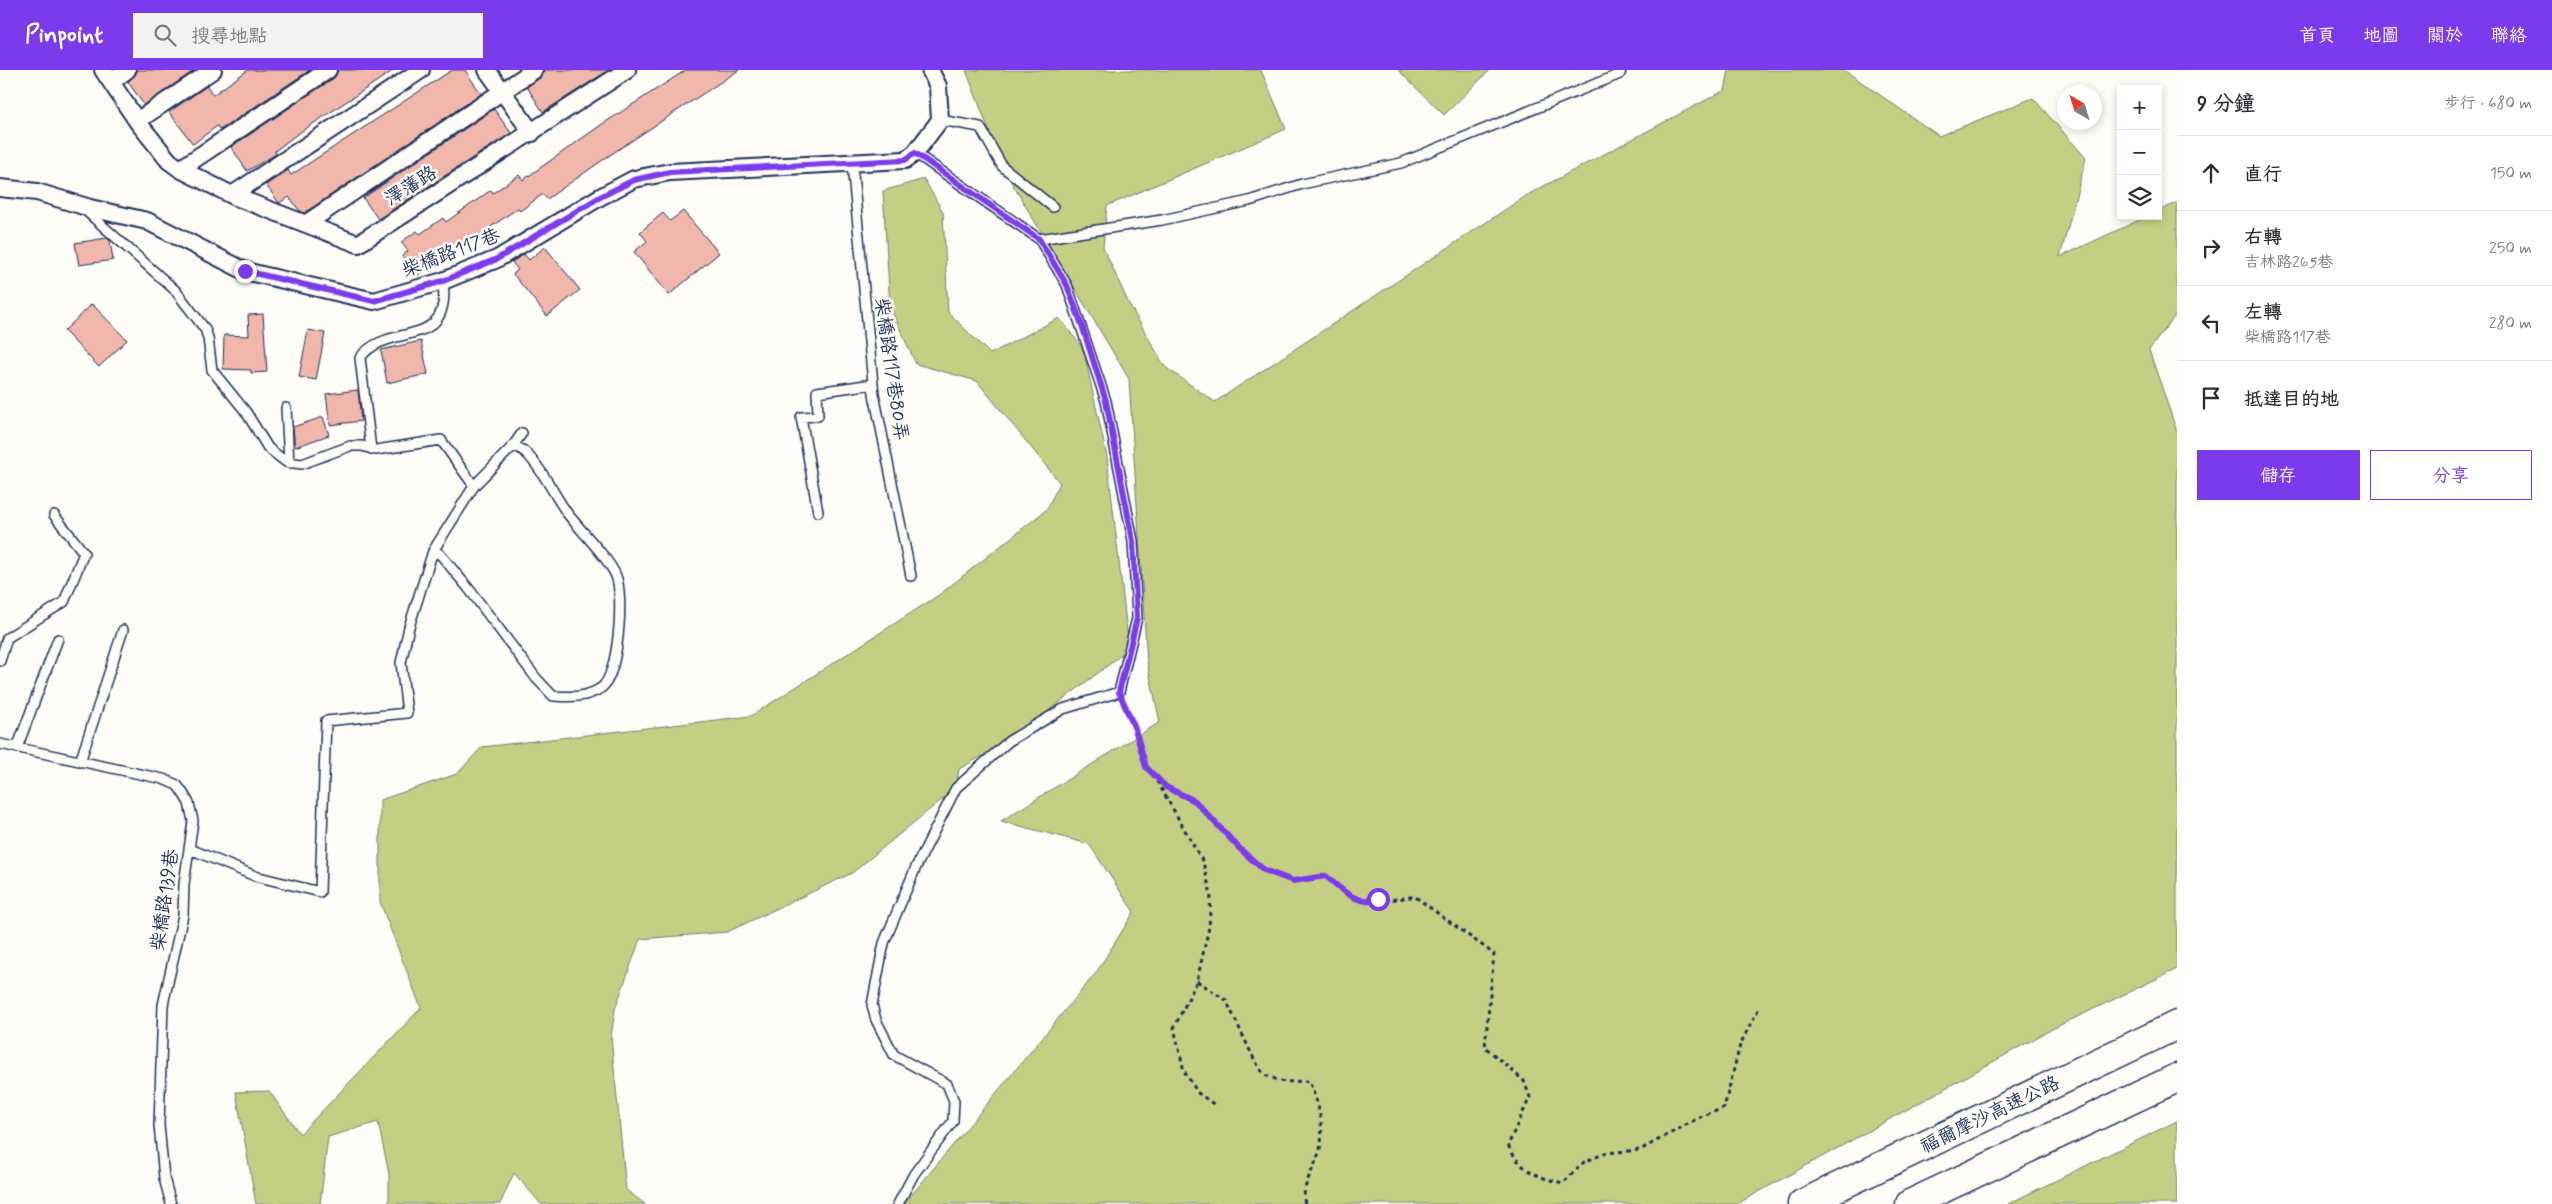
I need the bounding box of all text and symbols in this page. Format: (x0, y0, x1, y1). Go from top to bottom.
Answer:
search box (133, 13, 483, 58)
text: Pinpoint (25, 20, 103, 51)
icon: search (151, 21, 179, 49)
text: 搜尋地點 (191, 24, 267, 49)
text: 首頁 (2299, 24, 2335, 48)
text: 地圖 (2363, 24, 2399, 48)
text: 關於 (2427, 24, 2463, 48)
text: 聯絡 (2491, 24, 2527, 48)
north arrow (2057, 85, 2102, 130)
map controls (2117, 85, 2162, 220)
button: + (2117, 85, 2162, 130)
text: 9 分鐘 (2197, 90, 2255, 118)
text: 步行 · 680 m (2444, 93, 2532, 114)
button: − (2117, 130, 2162, 175)
icon: ahead (2197, 159, 2225, 187)
street label: 澤藩路 (380, 160, 442, 212)
text: 直行 (2244, 162, 2282, 187)
text: 150 m (2490, 163, 2532, 184)
button: layers (2117, 175, 2162, 220)
street label: 柴橋路117巷 (398, 223, 504, 283)
text: 右轉 (2244, 225, 2282, 250)
icon: right (2197, 234, 2225, 262)
text: 250 m (2489, 238, 2532, 259)
text: 吉林路265巷 (2244, 252, 2334, 273)
route end (234, 260, 257, 283)
street label: 柴橋路117巷80弄 (869, 296, 913, 442)
text: 左轉 (2244, 300, 2282, 325)
icon: left (2197, 309, 2225, 337)
text: 280 m (2489, 313, 2532, 334)
text: 柴橋路117巷 (2244, 327, 2331, 348)
icon: arrive (2197, 384, 2225, 412)
text: 抵達目的地 (2244, 387, 2339, 412)
button: 儲存 (2197, 450, 2360, 500)
button: 分享 (2370, 450, 2532, 500)
street label: 柴橋路139巷 (145, 847, 185, 953)
route start (1367, 888, 1390, 911)
street label: 福爾摩沙高速公路 (1916, 1070, 2064, 1160)

